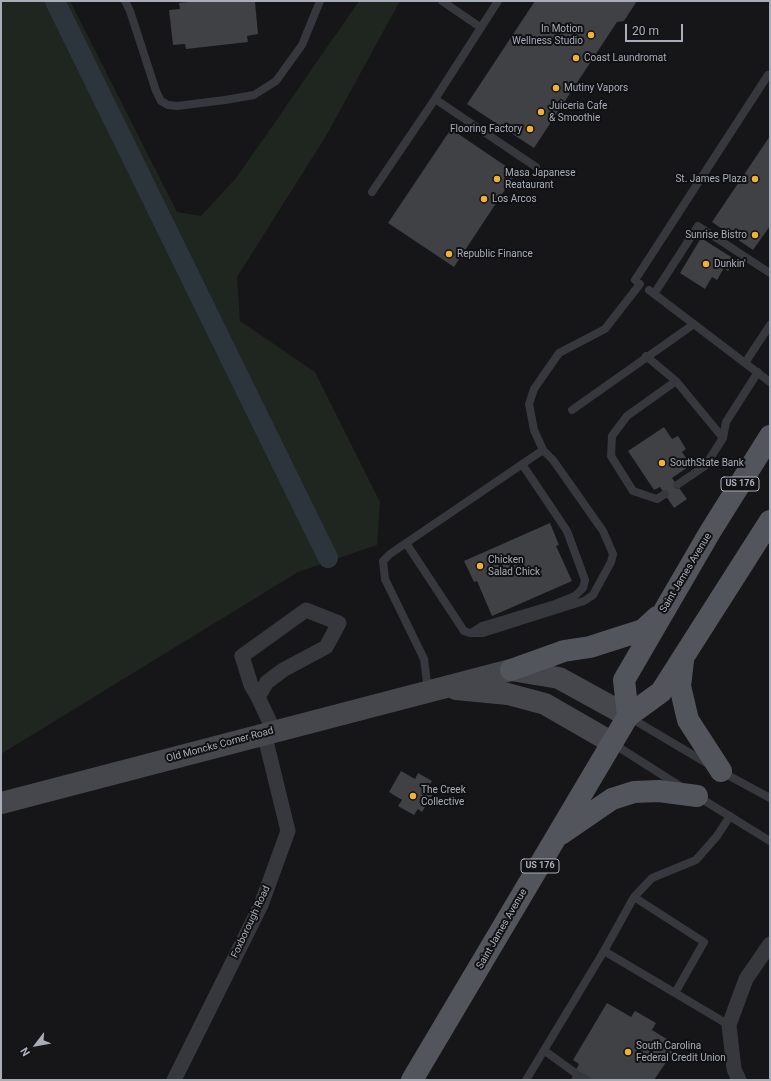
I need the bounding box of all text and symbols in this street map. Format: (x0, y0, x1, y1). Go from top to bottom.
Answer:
scale bar (627, 16, 685, 42)
place label: In Motion Wellness Studio (512, 23, 583, 46)
text: 20 m (632, 24, 659, 38)
marker: In Motion Wellness Studio (586, 30, 596, 40)
place label: Coast Laundromat (584, 52, 667, 64)
marker: Coast Laundromat (571, 53, 581, 63)
place label: Mutiny Vapors (564, 82, 628, 94)
marker: Mutiny Vapors (551, 83, 561, 93)
place label: Juiceria Cafe & Smoothie (549, 100, 607, 124)
marker: Juiceria Cafe & Smoothie (536, 107, 546, 117)
place label: Flooring Factory (450, 123, 522, 135)
marker: Flooring Factory (525, 124, 535, 134)
place label: Masa Japanese Reataurant (505, 167, 576, 190)
place label: St. James Plaza (675, 173, 747, 185)
marker: Masa Japanese Reataurant (492, 174, 502, 184)
marker: St. James Plaza (750, 174, 760, 184)
place label: Los Arcos (492, 193, 537, 205)
marker: Los Arcos (479, 194, 489, 204)
place label: Sunrise Bistro (685, 229, 747, 241)
marker: Sunrise Bistro (750, 230, 760, 240)
place label: Republic Finance (457, 248, 533, 260)
marker: Republic Finance (444, 249, 454, 259)
place label: Dunkin' (714, 258, 746, 270)
marker: Dunkin' (701, 259, 711, 269)
place label: SouthState Bank (670, 457, 744, 469)
marker: SouthState Bank (657, 458, 667, 468)
road number: US 176 (721, 477, 759, 491)
street label: Saint James Avenue (658, 531, 714, 615)
place label: Chicken Salad Chick (488, 554, 540, 578)
marker: Chicken Salad Chick (475, 561, 485, 571)
street label: Old Moncks Corner Road (165, 725, 275, 765)
place label: The Creek Collective (421, 784, 466, 808)
marker: The Creek Collective (408, 791, 418, 801)
road number: US 176 (521, 859, 559, 873)
street label: Foxborough Road (229, 884, 273, 960)
street label: Saint James Avenue (474, 887, 530, 971)
north arrow (16, 1025, 56, 1065)
place label: South Carolina Federal Credit Union (636, 1040, 726, 1064)
text: N (18, 1045, 33, 1058)
marker: South Carolina Federal Credit Union (623, 1047, 633, 1057)

